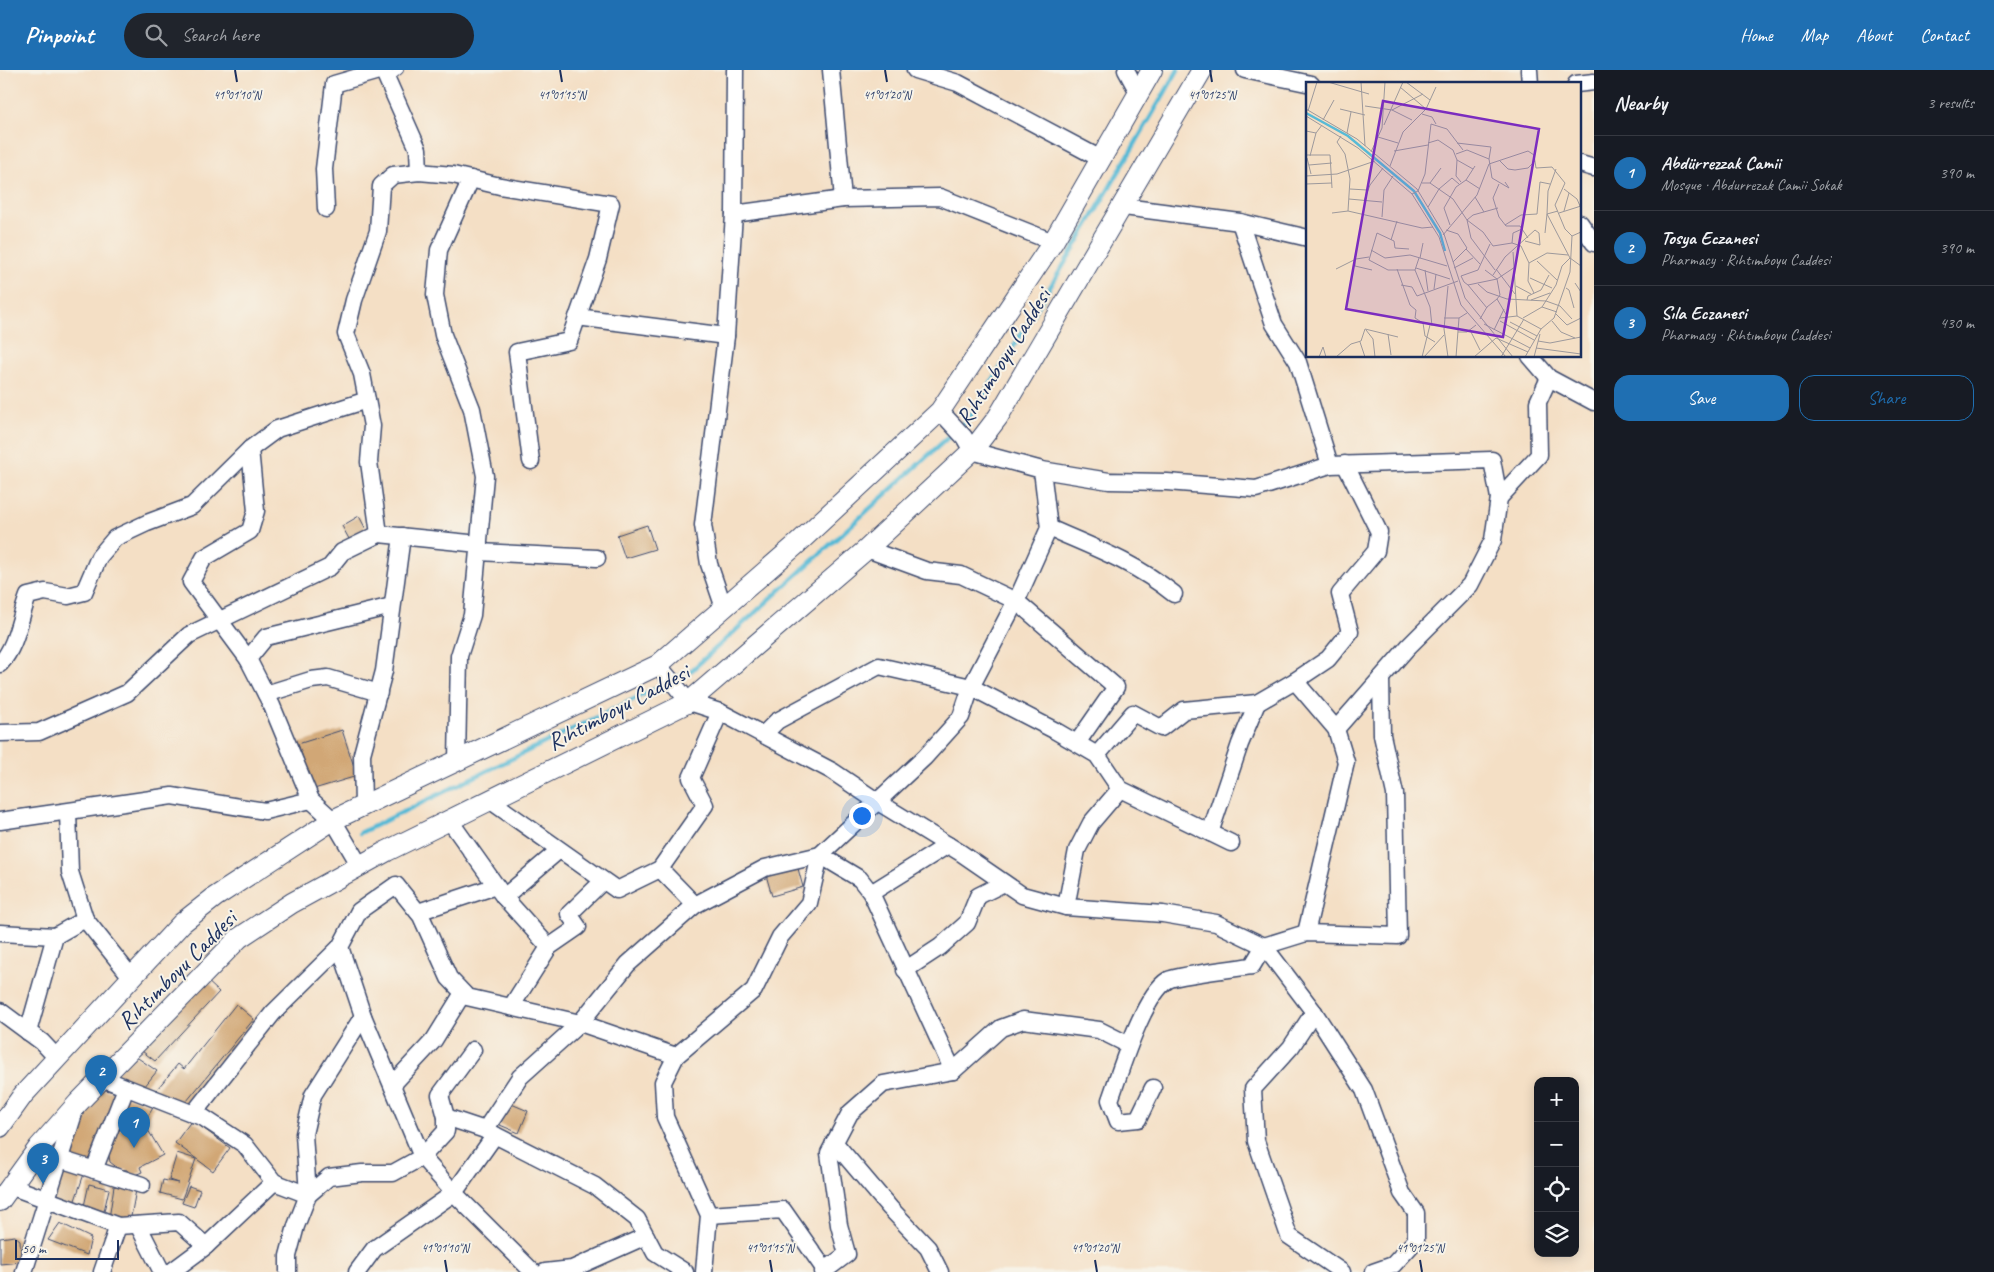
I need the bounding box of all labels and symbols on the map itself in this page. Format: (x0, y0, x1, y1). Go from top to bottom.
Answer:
inset map (1306, 82, 1582, 358)
text: 41°01'10"N (213, 87, 262, 103)
text: 41°01'15"N (538, 87, 587, 103)
text: 41°01'20"N (863, 87, 912, 103)
text: 41°01'25"N (1188, 87, 1237, 103)
street label: Rıhtımboyu Caddesi (949, 280, 1059, 431)
street label: Rıhtımboyu Caddesi (542, 656, 696, 757)
your location (849, 803, 875, 829)
street label: Rıhtımboyu Caddesi (111, 902, 245, 1036)
pin: 2 (85, 1055, 117, 1096)
pin: 1 (118, 1107, 150, 1148)
pin: 3 (27, 1143, 59, 1184)
scale bar (15, 1237, 119, 1260)
text: 41°01'10"N (421, 1240, 470, 1256)
text: 41°01'15"N (746, 1240, 795, 1256)
text: 41°01'20"N (1071, 1240, 1120, 1256)
text: 41°01'25"N (1396, 1240, 1445, 1256)

